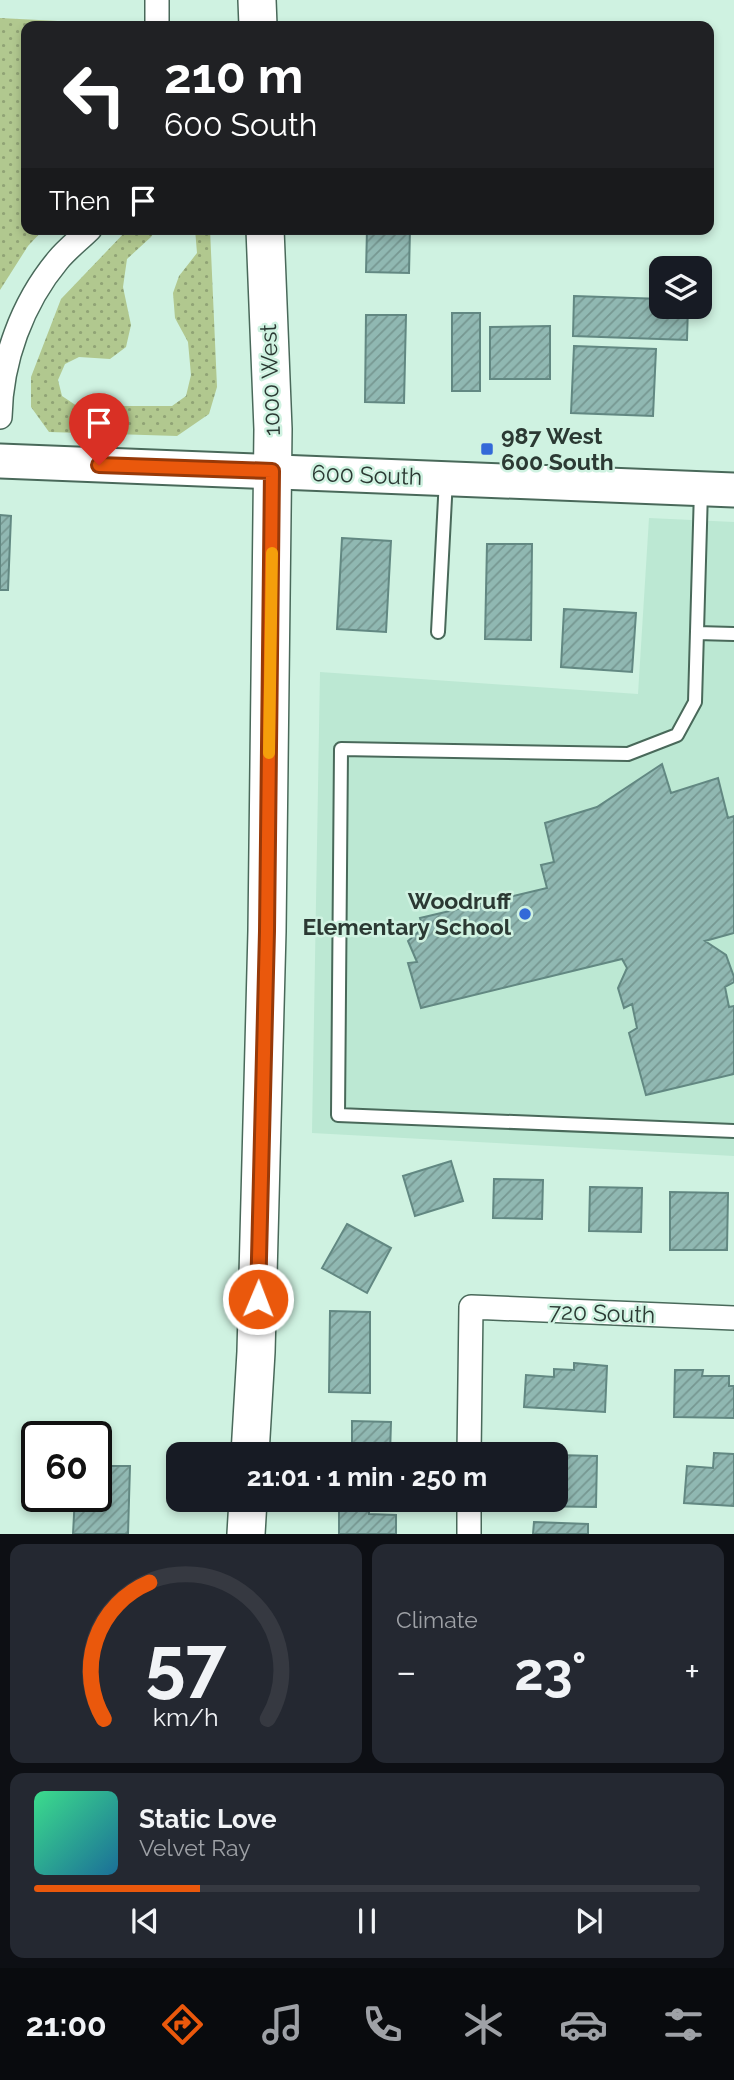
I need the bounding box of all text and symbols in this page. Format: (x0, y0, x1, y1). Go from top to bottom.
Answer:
text: 210 m (164, 47, 303, 104)
icon: left (49, 49, 140, 140)
text: 600 South (164, 106, 317, 143)
icon: arrive (124, 182, 162, 220)
text: Then (49, 186, 110, 216)
map controls (649, 256, 712, 319)
button: layers (649, 256, 712, 319)
street label: 1000 West (254, 323, 285, 436)
pin (69, 393, 129, 465)
icon: arrive (80, 404, 118, 442)
place label: 987 West 600 South (501, 422, 614, 475)
marker: 987 West 600 South (479, 441, 495, 457)
street label: 600 South (311, 459, 423, 490)
place label: Woodruff Elementary School (302, 887, 512, 940)
marker: Woodruff Elementary School (517, 906, 533, 922)
position arrow (221, 1262, 295, 1336)
street label: 720 South (548, 1297, 656, 1328)
speed limit sign: 60 (21, 1421, 112, 1512)
text: 21:01 · 1 min · 250 m (247, 1462, 487, 1492)
text: Climate (396, 1606, 478, 1633)
text: 57 (145, 1622, 227, 1707)
text: 23° (514, 1641, 587, 1702)
text: − (396, 1649, 416, 1694)
text: + (684, 1649, 700, 1694)
text: km/h (153, 1702, 219, 1732)
text: Static Love (139, 1804, 277, 1834)
text: Velvet Ray (139, 1834, 251, 1861)
icon: previous (126, 1902, 164, 1940)
icon: pause (348, 1902, 386, 1940)
icon: next (570, 1902, 608, 1940)
icon: directions (158, 2000, 207, 2049)
icon: music (258, 2000, 307, 2049)
icon: phone (358, 2000, 407, 2049)
icon: climate (459, 2000, 508, 2049)
icon: car (559, 2000, 608, 2049)
icon: filters (659, 2000, 708, 2049)
text: 21:00 (26, 2006, 107, 2043)

